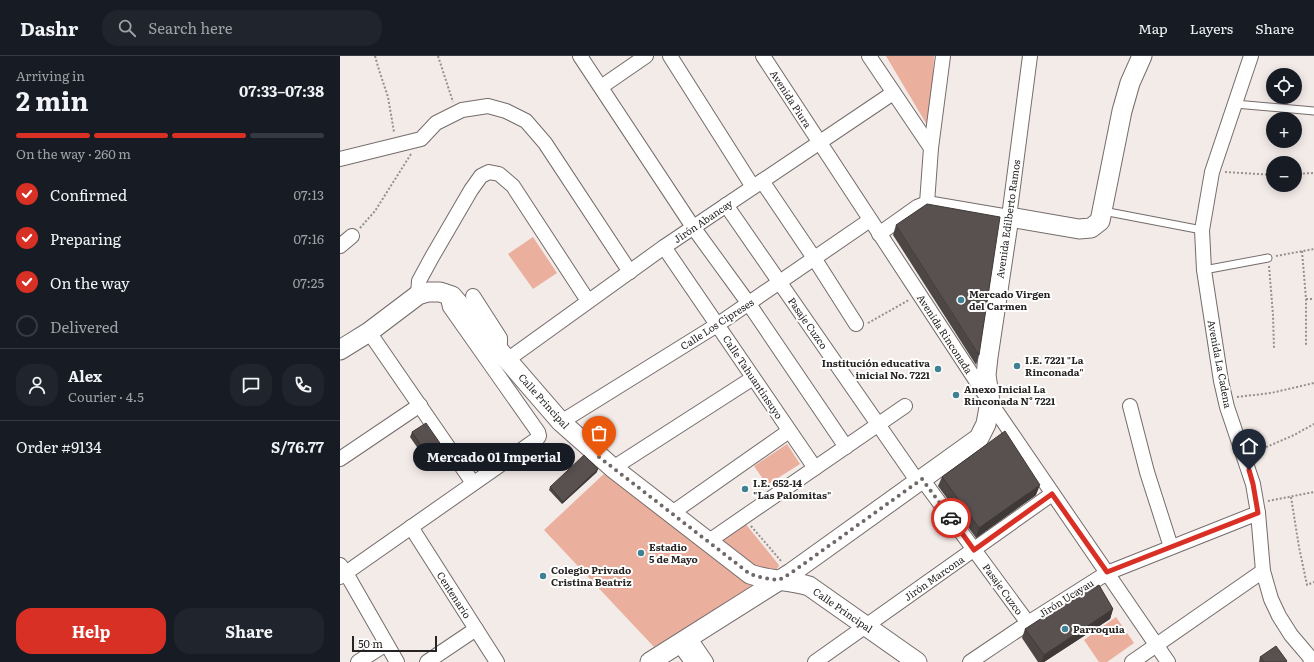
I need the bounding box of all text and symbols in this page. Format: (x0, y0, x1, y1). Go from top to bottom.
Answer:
search box (102, 10, 382, 46)
text: Dashr (20, 14, 78, 42)
text: Search here (148, 16, 232, 39)
icon: search (116, 17, 138, 39)
text: Map (1138, 18, 1168, 38)
text: Layers (1190, 18, 1233, 38)
text: Share (1255, 18, 1294, 38)
text: Arriving in (16, 66, 85, 85)
street label: Avenida Piura (767, 67, 816, 131)
map controls (1266, 68, 1302, 192)
button: locate (1266, 68, 1302, 104)
text: 07:33–07:38 (239, 79, 324, 102)
text: 2 min (16, 80, 89, 119)
button: + (1266, 112, 1302, 148)
text: On the way · 260 m (16, 144, 131, 163)
button: − (1266, 156, 1302, 192)
street label: Avenida Edilberto Ramos (992, 158, 1023, 279)
icon: check (16, 183, 38, 205)
text: Confirmed (50, 183, 127, 206)
text: 07:13 (293, 185, 324, 204)
street label: Jirón Abancay (670, 195, 736, 246)
icon: check (16, 227, 38, 249)
text: Preparing (50, 227, 121, 250)
text: 07:16 (294, 229, 324, 248)
icon: check (16, 271, 38, 293)
text: On the way (50, 271, 130, 294)
text: 07:25 (293, 273, 324, 292)
place label: Mercado Virgen del Carmen (969, 286, 1050, 313)
street label: Avenida Rinconada (914, 291, 977, 377)
street label: Calle Los Cipreses (677, 294, 757, 353)
street label: Pasaje Cuzco (785, 294, 832, 352)
marker: Mercado Virgen del Carmen (956, 295, 966, 305)
text: Delivered (50, 315, 119, 338)
street label: Avenida La Cadena (1205, 318, 1237, 410)
street label: Calle Tahuantinsuyo (720, 332, 787, 422)
place label: I.E. 7221 "La Rinconada" (1025, 352, 1084, 379)
place label: Institución educativa inicial No. 7221 (822, 355, 930, 382)
marker: I.E. 7221 "La Rinconada" (1012, 361, 1022, 371)
button: person (16, 364, 58, 406)
text: Alex (68, 364, 102, 387)
button: chat (230, 364, 272, 406)
button: phone (282, 364, 324, 406)
marker: Institución educativa inicial No. 7221 (933, 364, 943, 374)
street label: Calle Principal (515, 370, 574, 432)
place label: Anexo Inicial La Rinconada N° 7221 (964, 381, 1055, 408)
text: Courier · 4.5 (68, 387, 144, 406)
marker: Anexo Inicial La Rinconada N° 7221 (951, 390, 961, 400)
pin (582, 416, 616, 457)
icon: bag (588, 422, 610, 444)
pin (1232, 429, 1266, 470)
text: Order #9134 (16, 435, 102, 458)
text: S/76.77 (271, 435, 324, 458)
icon: home (1238, 435, 1260, 457)
callout: Mercado 01 Imperial (413, 443, 575, 471)
text: Mercado 01 Imperial (427, 447, 561, 466)
place label: I.E. 652-14 "Las Palomitas" (753, 475, 831, 502)
marker: I.E. 652-14 "Las Palomitas" (740, 484, 750, 494)
courier (931, 498, 971, 538)
icon: car (940, 507, 962, 529)
place label: Estadio 5 de Mayo (649, 539, 698, 566)
marker: Estadio 5 de Mayo (636, 548, 646, 558)
street label: Jirón Marcona (901, 551, 967, 604)
street label: Pasaje Cuzco (980, 560, 1027, 618)
place label: Colegio Privado Cristina Beatriz (551, 562, 632, 589)
street label: Centenario (434, 568, 475, 621)
marker: Colegio Privado Cristina Beatriz (538, 571, 548, 581)
street label: Jirón Ucayau (1035, 574, 1097, 620)
street label: Calle Principal (810, 583, 877, 636)
button: Help (16, 608, 166, 654)
button: Share (174, 608, 324, 654)
place label: Parroquia (1073, 621, 1125, 636)
marker: Parroquia (1060, 624, 1070, 634)
scale bar (352, 634, 437, 653)
text: 50 m (358, 635, 383, 651)

